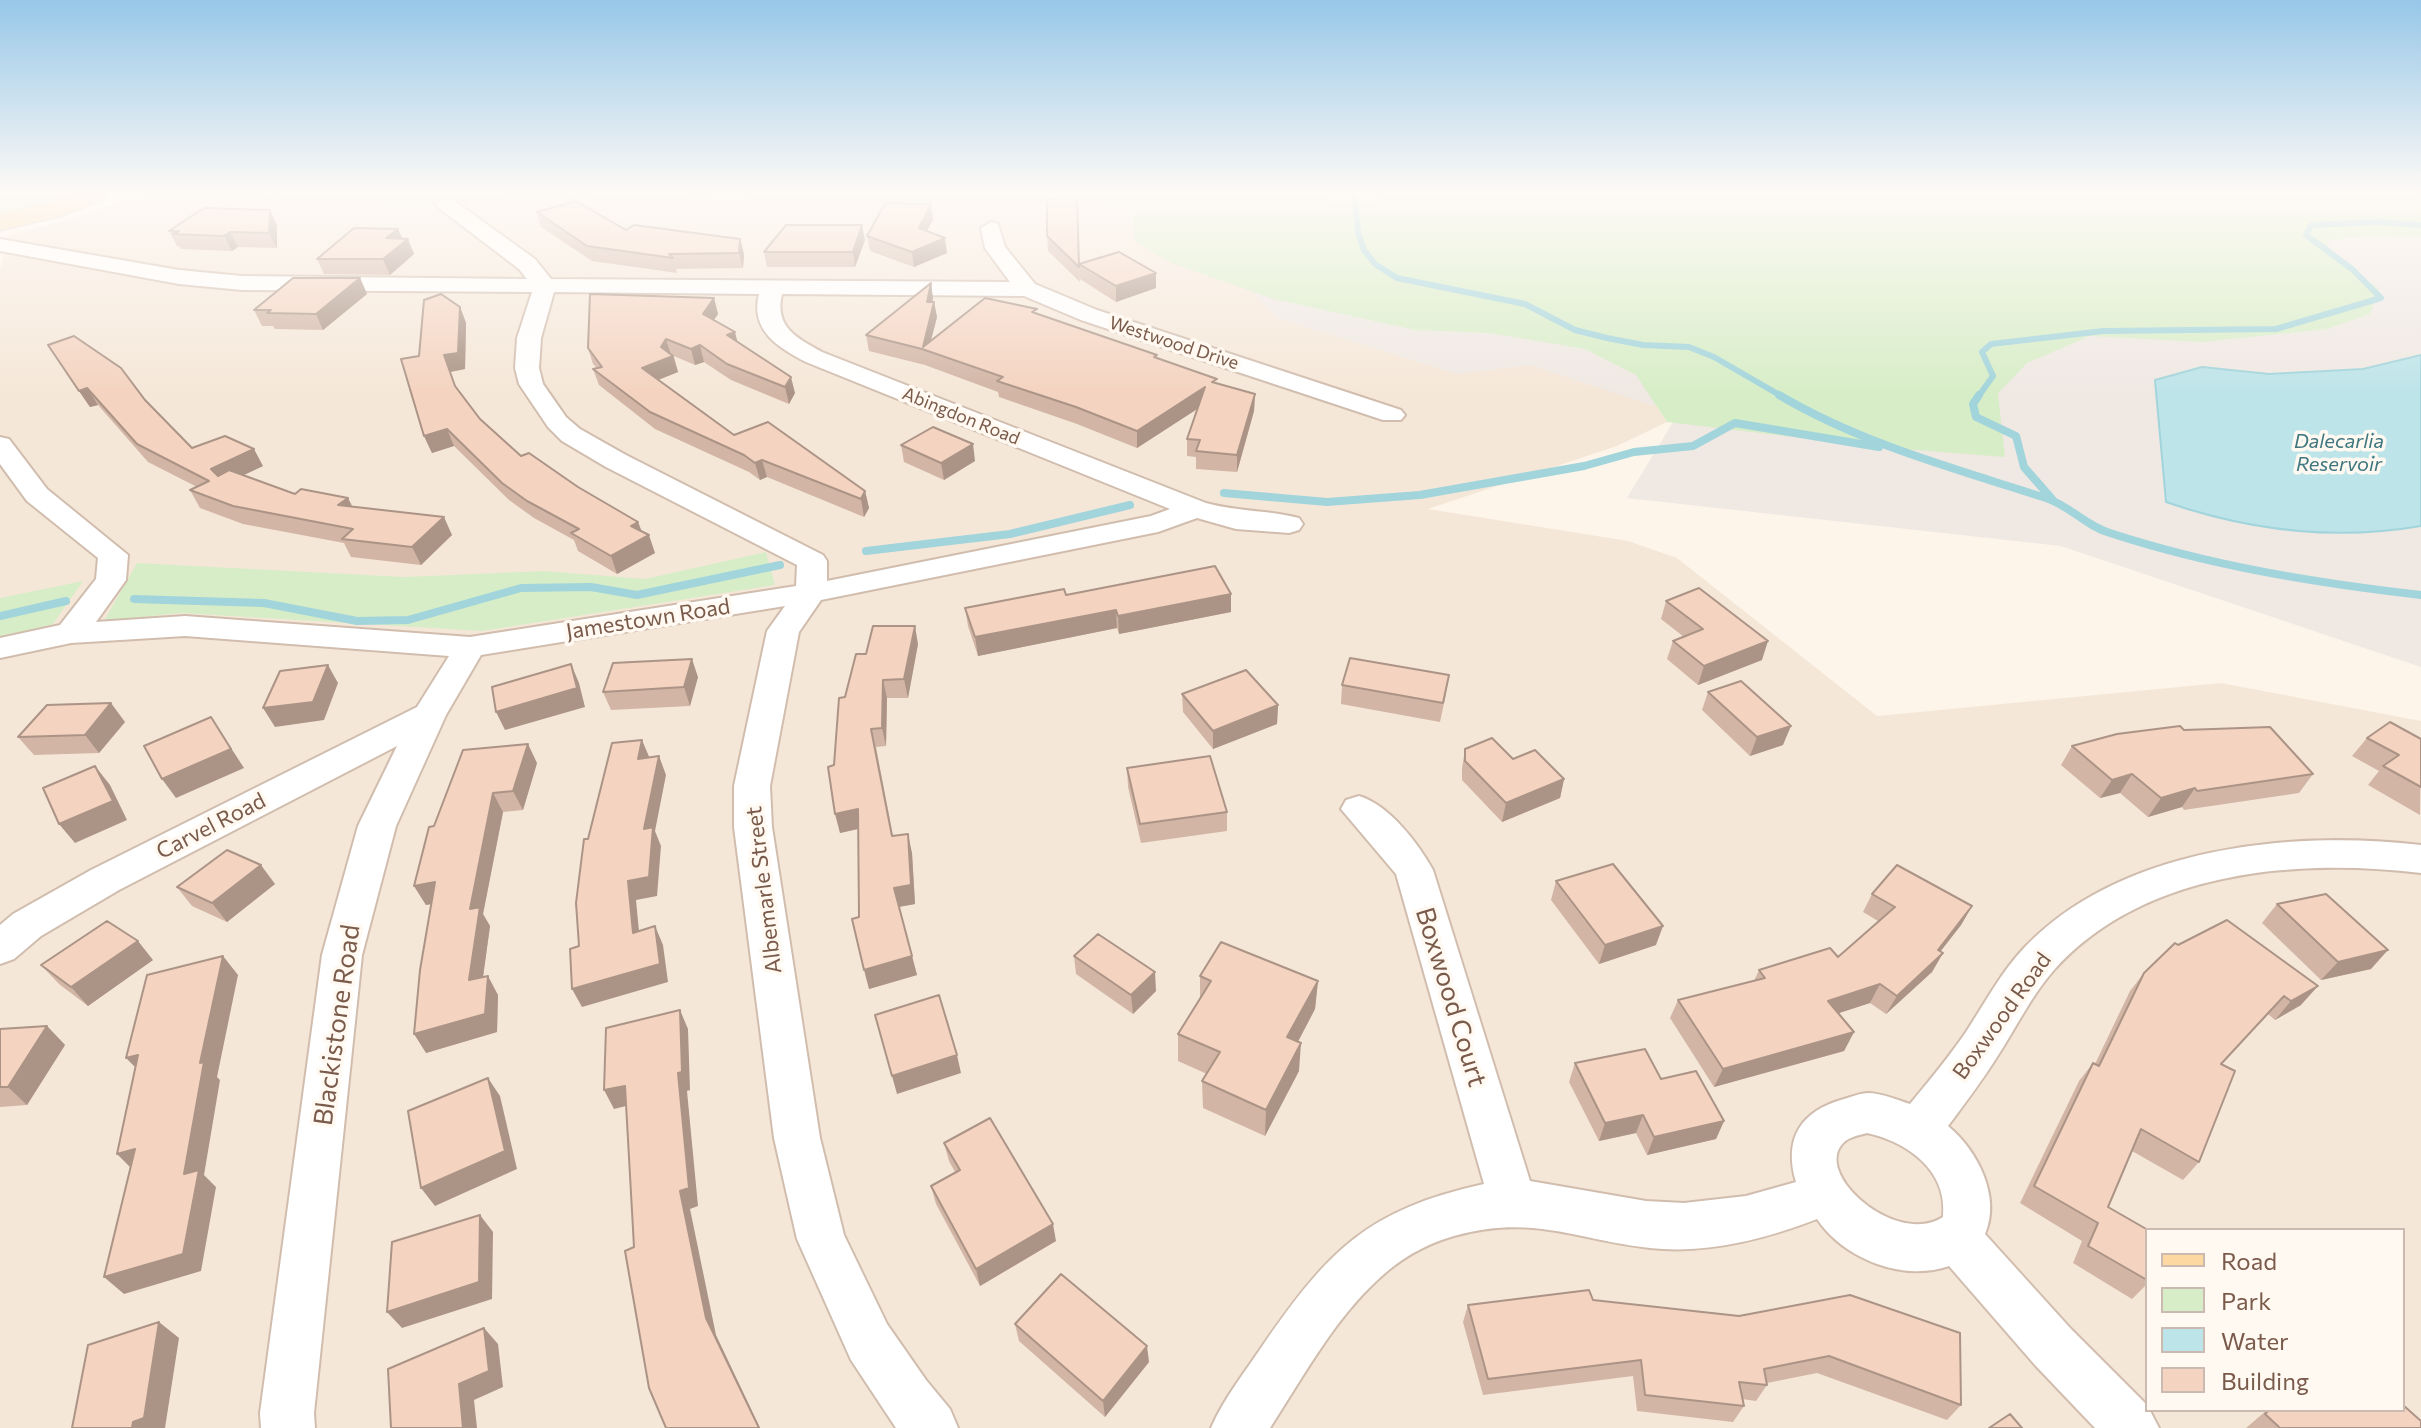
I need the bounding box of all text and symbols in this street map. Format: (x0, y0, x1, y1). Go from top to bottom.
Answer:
street label: Westwood Drive (1106, 312, 1242, 374)
street label: Abingdon Road (899, 383, 1023, 449)
water label: Dalecarlia Reservoir (2294, 429, 2384, 476)
street label: Jamestown Road (564, 593, 732, 645)
street label: Carvel Road (152, 787, 270, 865)
street label: Albemarle Street (741, 805, 787, 975)
street label: Boxwood Court (1409, 904, 1493, 1090)
street label: Blackistone Road (307, 922, 367, 1128)
street label: Boxwood Road (1947, 947, 2057, 1085)
legend (2145, 1228, 2405, 1412)
text: Road (2221, 1246, 2277, 1275)
text: Park (2221, 1286, 2271, 1315)
text: Water (2221, 1326, 2289, 1355)
text: Building (2221, 1366, 2309, 1395)

